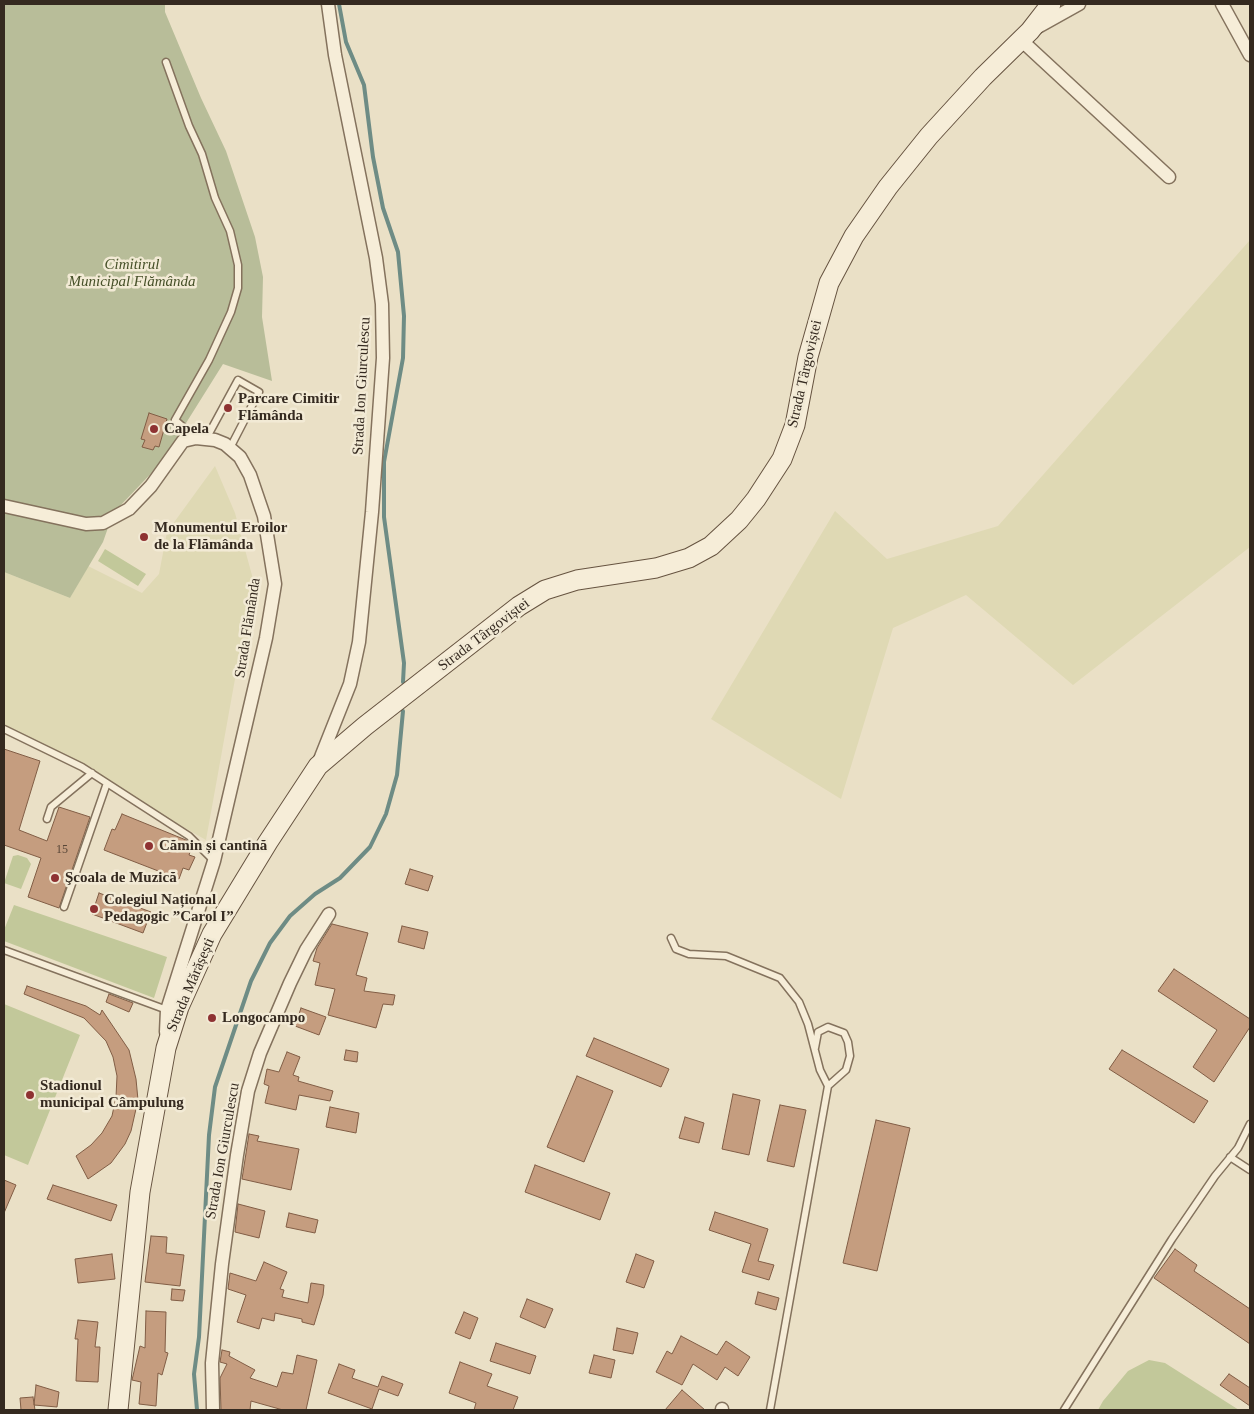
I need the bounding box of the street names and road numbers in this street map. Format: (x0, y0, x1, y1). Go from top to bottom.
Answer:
street label: Strada Ion Giurculescu (349, 316, 375, 456)
street label: Strada Târgoviștei (784, 318, 826, 430)
street label: Strada Flămânda (231, 577, 265, 679)
street label: Strada Târgoviștei (435, 595, 533, 675)
street label: Strada Mărășești (163, 935, 219, 1035)
street label: Strada Ion Giurculescu (202, 1081, 244, 1221)

